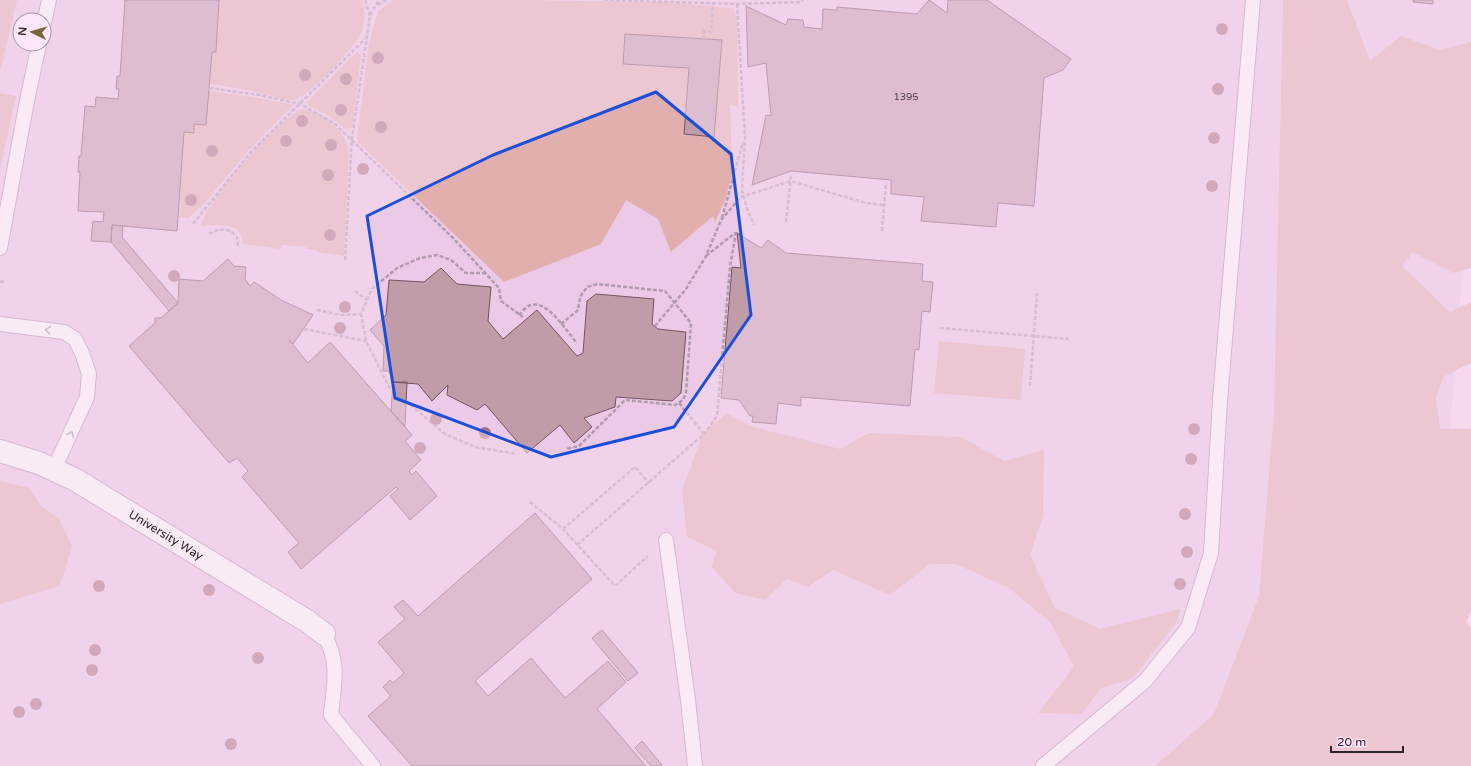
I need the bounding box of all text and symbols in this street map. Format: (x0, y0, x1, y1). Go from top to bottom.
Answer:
north arrow (12, 12, 52, 52)
text: N (16, 26, 29, 36)
house number: 1395 (893, 91, 919, 103)
one-way arrow (45, 326, 51, 335)
one-way arrow (66, 431, 74, 438)
street label: University Way (126, 507, 206, 563)
scale bar (1331, 728, 1403, 754)
text: 20 m (1337, 735, 1366, 749)

